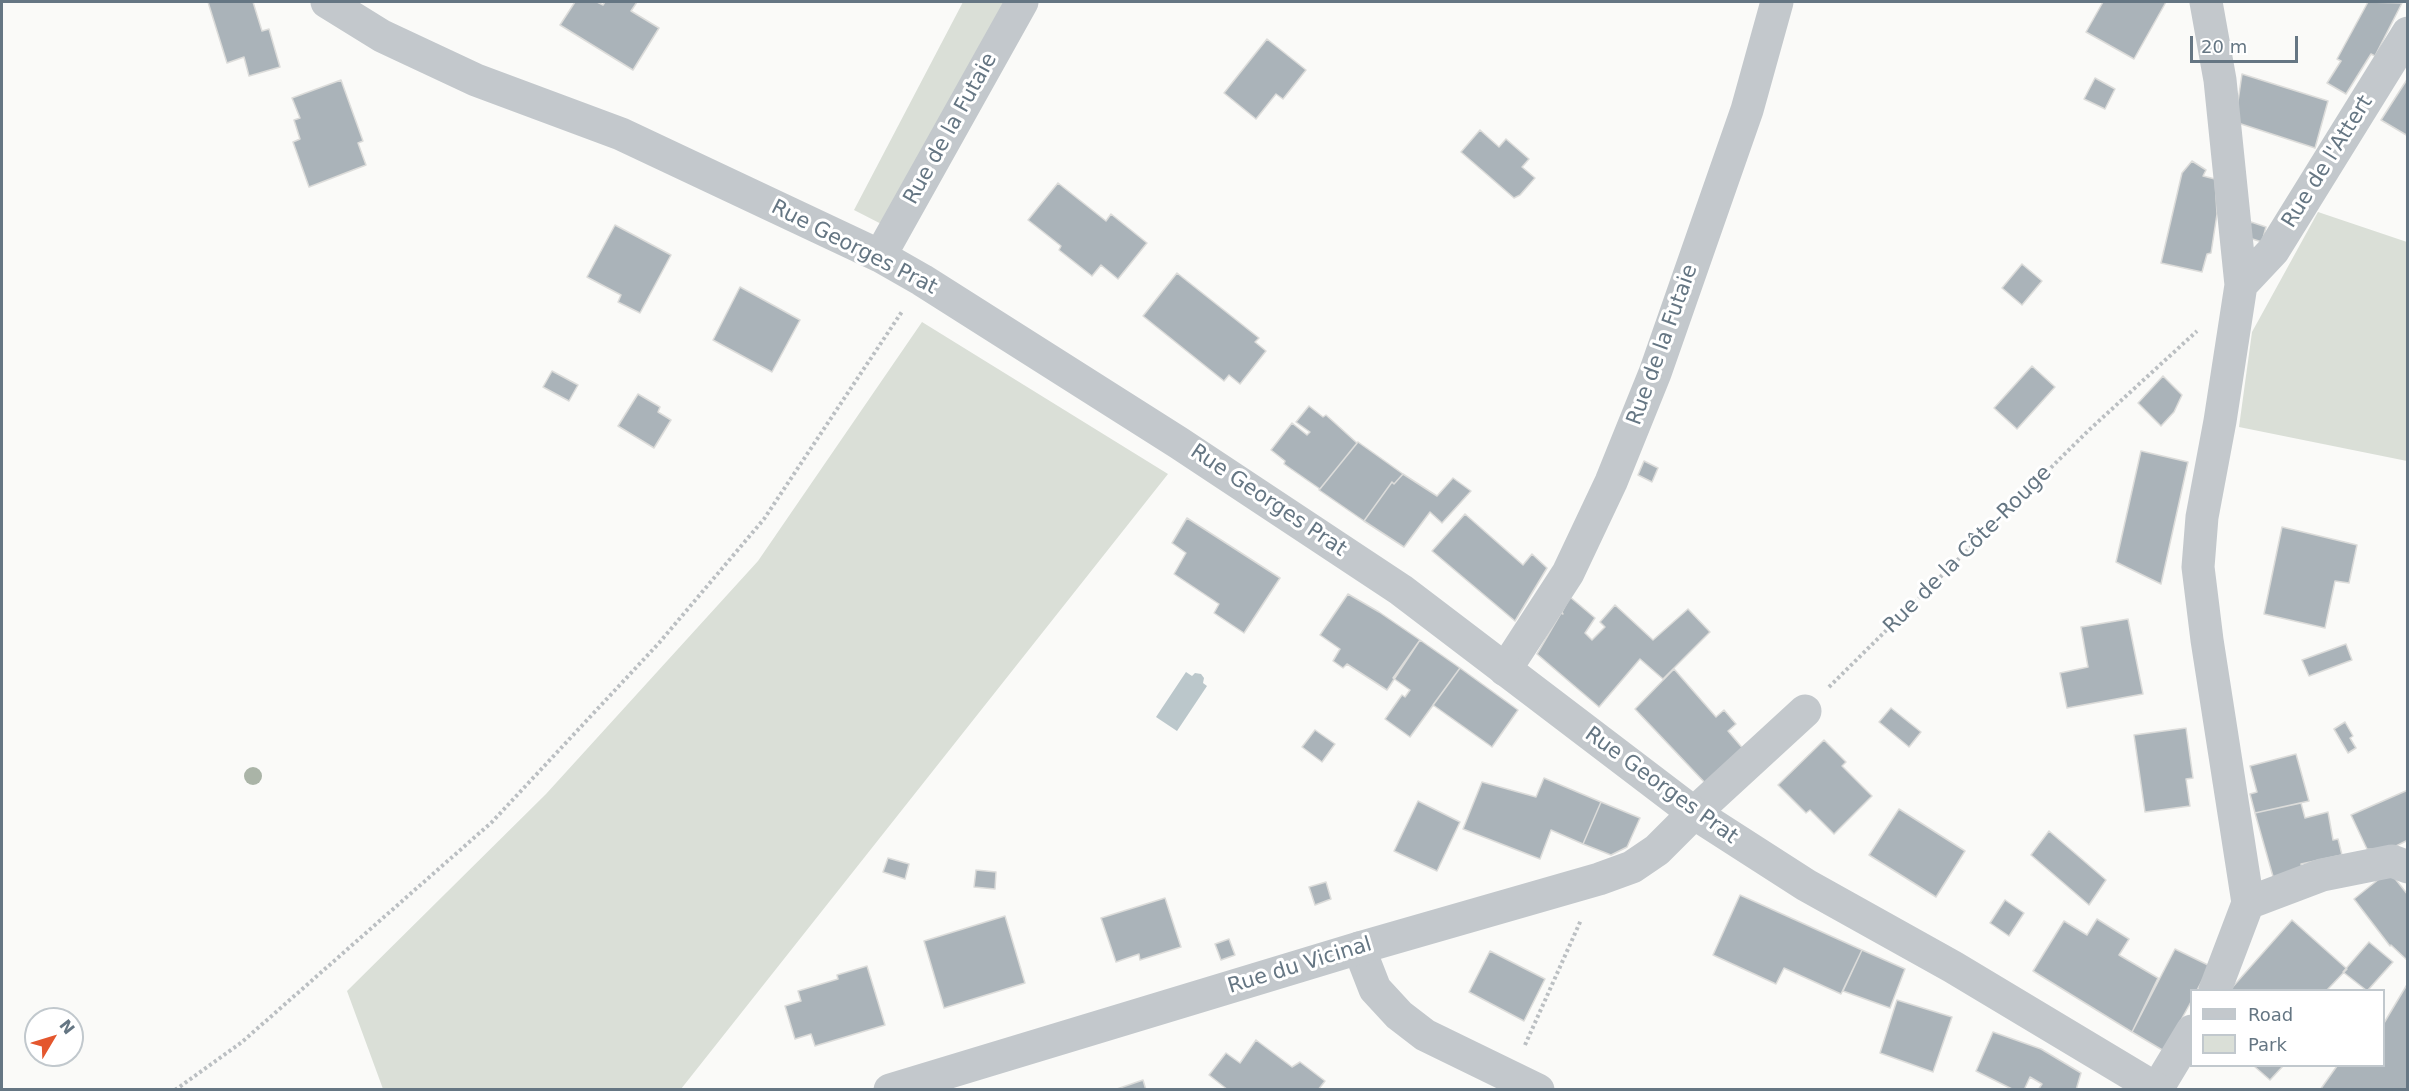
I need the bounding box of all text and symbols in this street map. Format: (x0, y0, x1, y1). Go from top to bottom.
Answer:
scale bar (2193, 24, 2301, 62)
text: 20 m (2201, 36, 2247, 57)
street label: Rue de la Futaie (899, 49, 1003, 209)
street label: Rue de l'Attert (2277, 91, 2379, 233)
street label: Rue Georges Prat (767, 195, 941, 301)
street label: Rue de la Futaie (1622, 261, 1704, 429)
street label: Rue Georges Prat (1185, 439, 1351, 563)
street label: Rue de la Côte-Rouge (1879, 461, 2057, 639)
street label: Rue Georges Prat (1580, 722, 1742, 850)
street label: Rue du Vicinal (1225, 932, 1375, 1000)
legend (2190, 989, 2385, 1067)
text: Road (2248, 1004, 2293, 1025)
north arrow (24, 1007, 84, 1067)
text: N (55, 1016, 79, 1038)
text: Park (2248, 1034, 2287, 1055)

